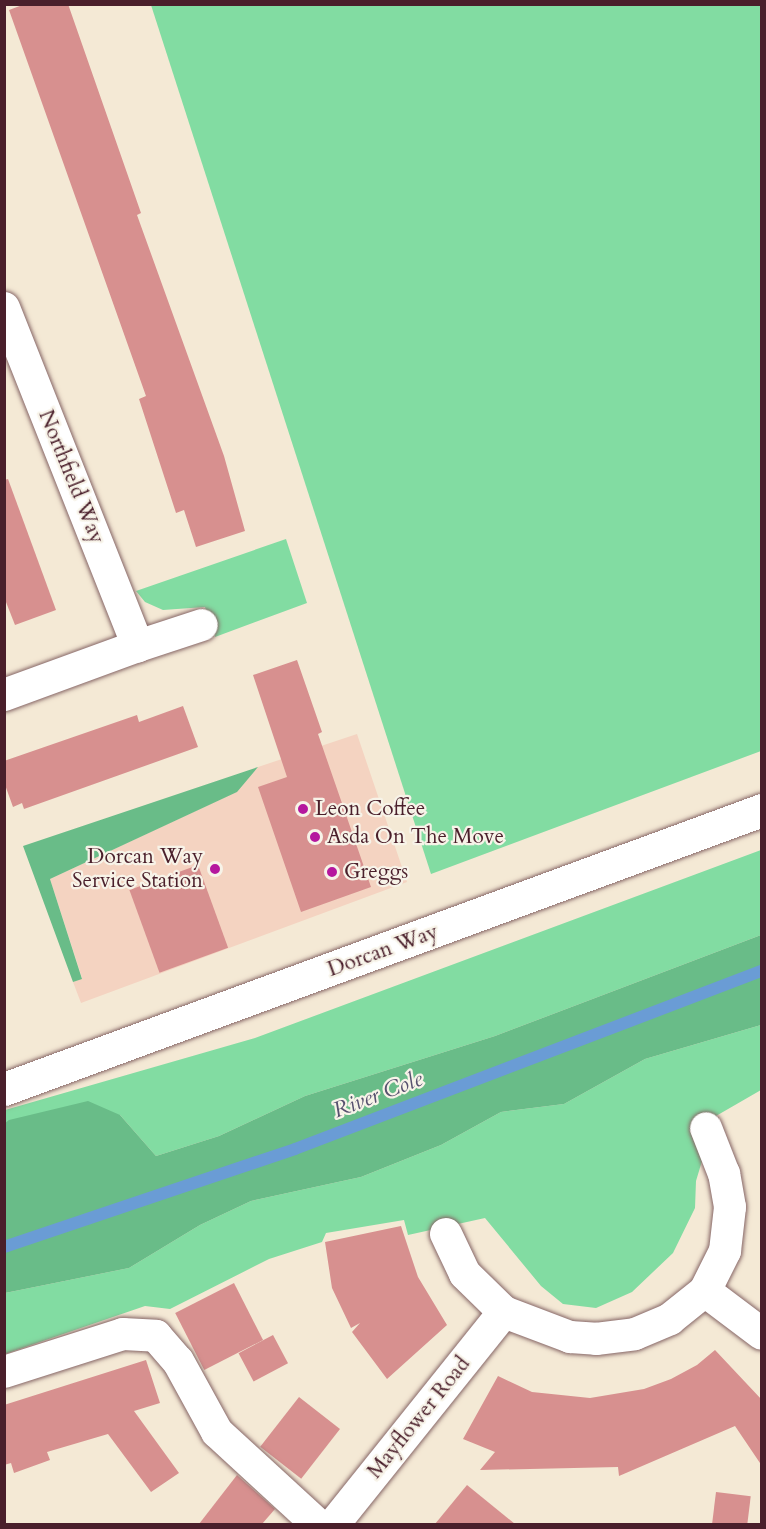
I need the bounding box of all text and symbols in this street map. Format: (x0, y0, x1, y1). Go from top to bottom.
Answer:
street label: Northfield Way (33, 406, 109, 548)
place label: Leon Coffee (315, 796, 425, 822)
marker: Leon Coffee (296, 802, 310, 816)
place label: Asda On The Move (327, 824, 504, 850)
marker: Asda On The Move (308, 830, 322, 844)
place label: Dorcan Way Service Station (72, 844, 203, 894)
place label: Greggs (344, 859, 408, 885)
marker: Dorcan Way Service Station (208, 862, 222, 876)
marker: Greggs (325, 865, 339, 879)
street label: Dorcan Way (324, 919, 442, 983)
water label: River Cole (329, 1066, 427, 1124)
street label: Mayflower Road (362, 1352, 476, 1484)

